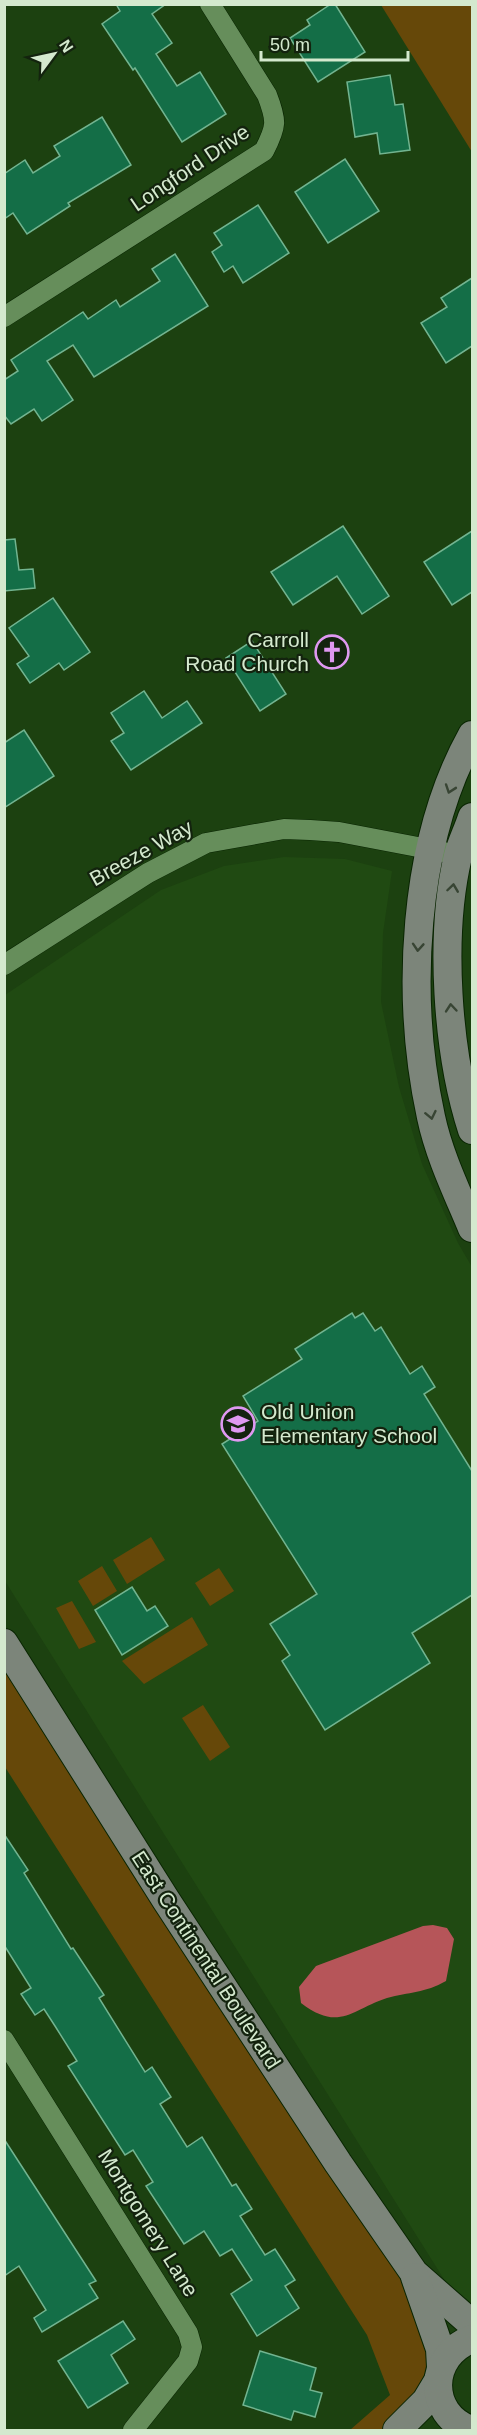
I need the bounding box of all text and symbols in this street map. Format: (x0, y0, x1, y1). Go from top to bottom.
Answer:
north arrow (24, 24, 84, 84)
scale bar (261, 24, 408, 62)
text: 50 m (270, 35, 310, 55)
text: N (56, 37, 76, 56)
street label: Longford Drive (126, 120, 253, 216)
place label: Carroll Road Church (185, 628, 309, 675)
church icon: Carroll Road Church (314, 634, 350, 670)
one-way arrow (444, 783, 457, 793)
street label: Breeze Way (86, 815, 196, 890)
one-way arrow (447, 883, 459, 893)
one-way arrow (412, 943, 425, 952)
one-way arrow (445, 1004, 458, 1013)
one-way arrow (424, 1109, 437, 1119)
place label: Old Union Elementary School (261, 1400, 437, 1447)
school or university icon: Old Union Elementary School (220, 1406, 256, 1442)
street label: East Continental Boulevard (127, 1847, 285, 2073)
street label: Montgomery Lane (94, 2145, 203, 2301)

